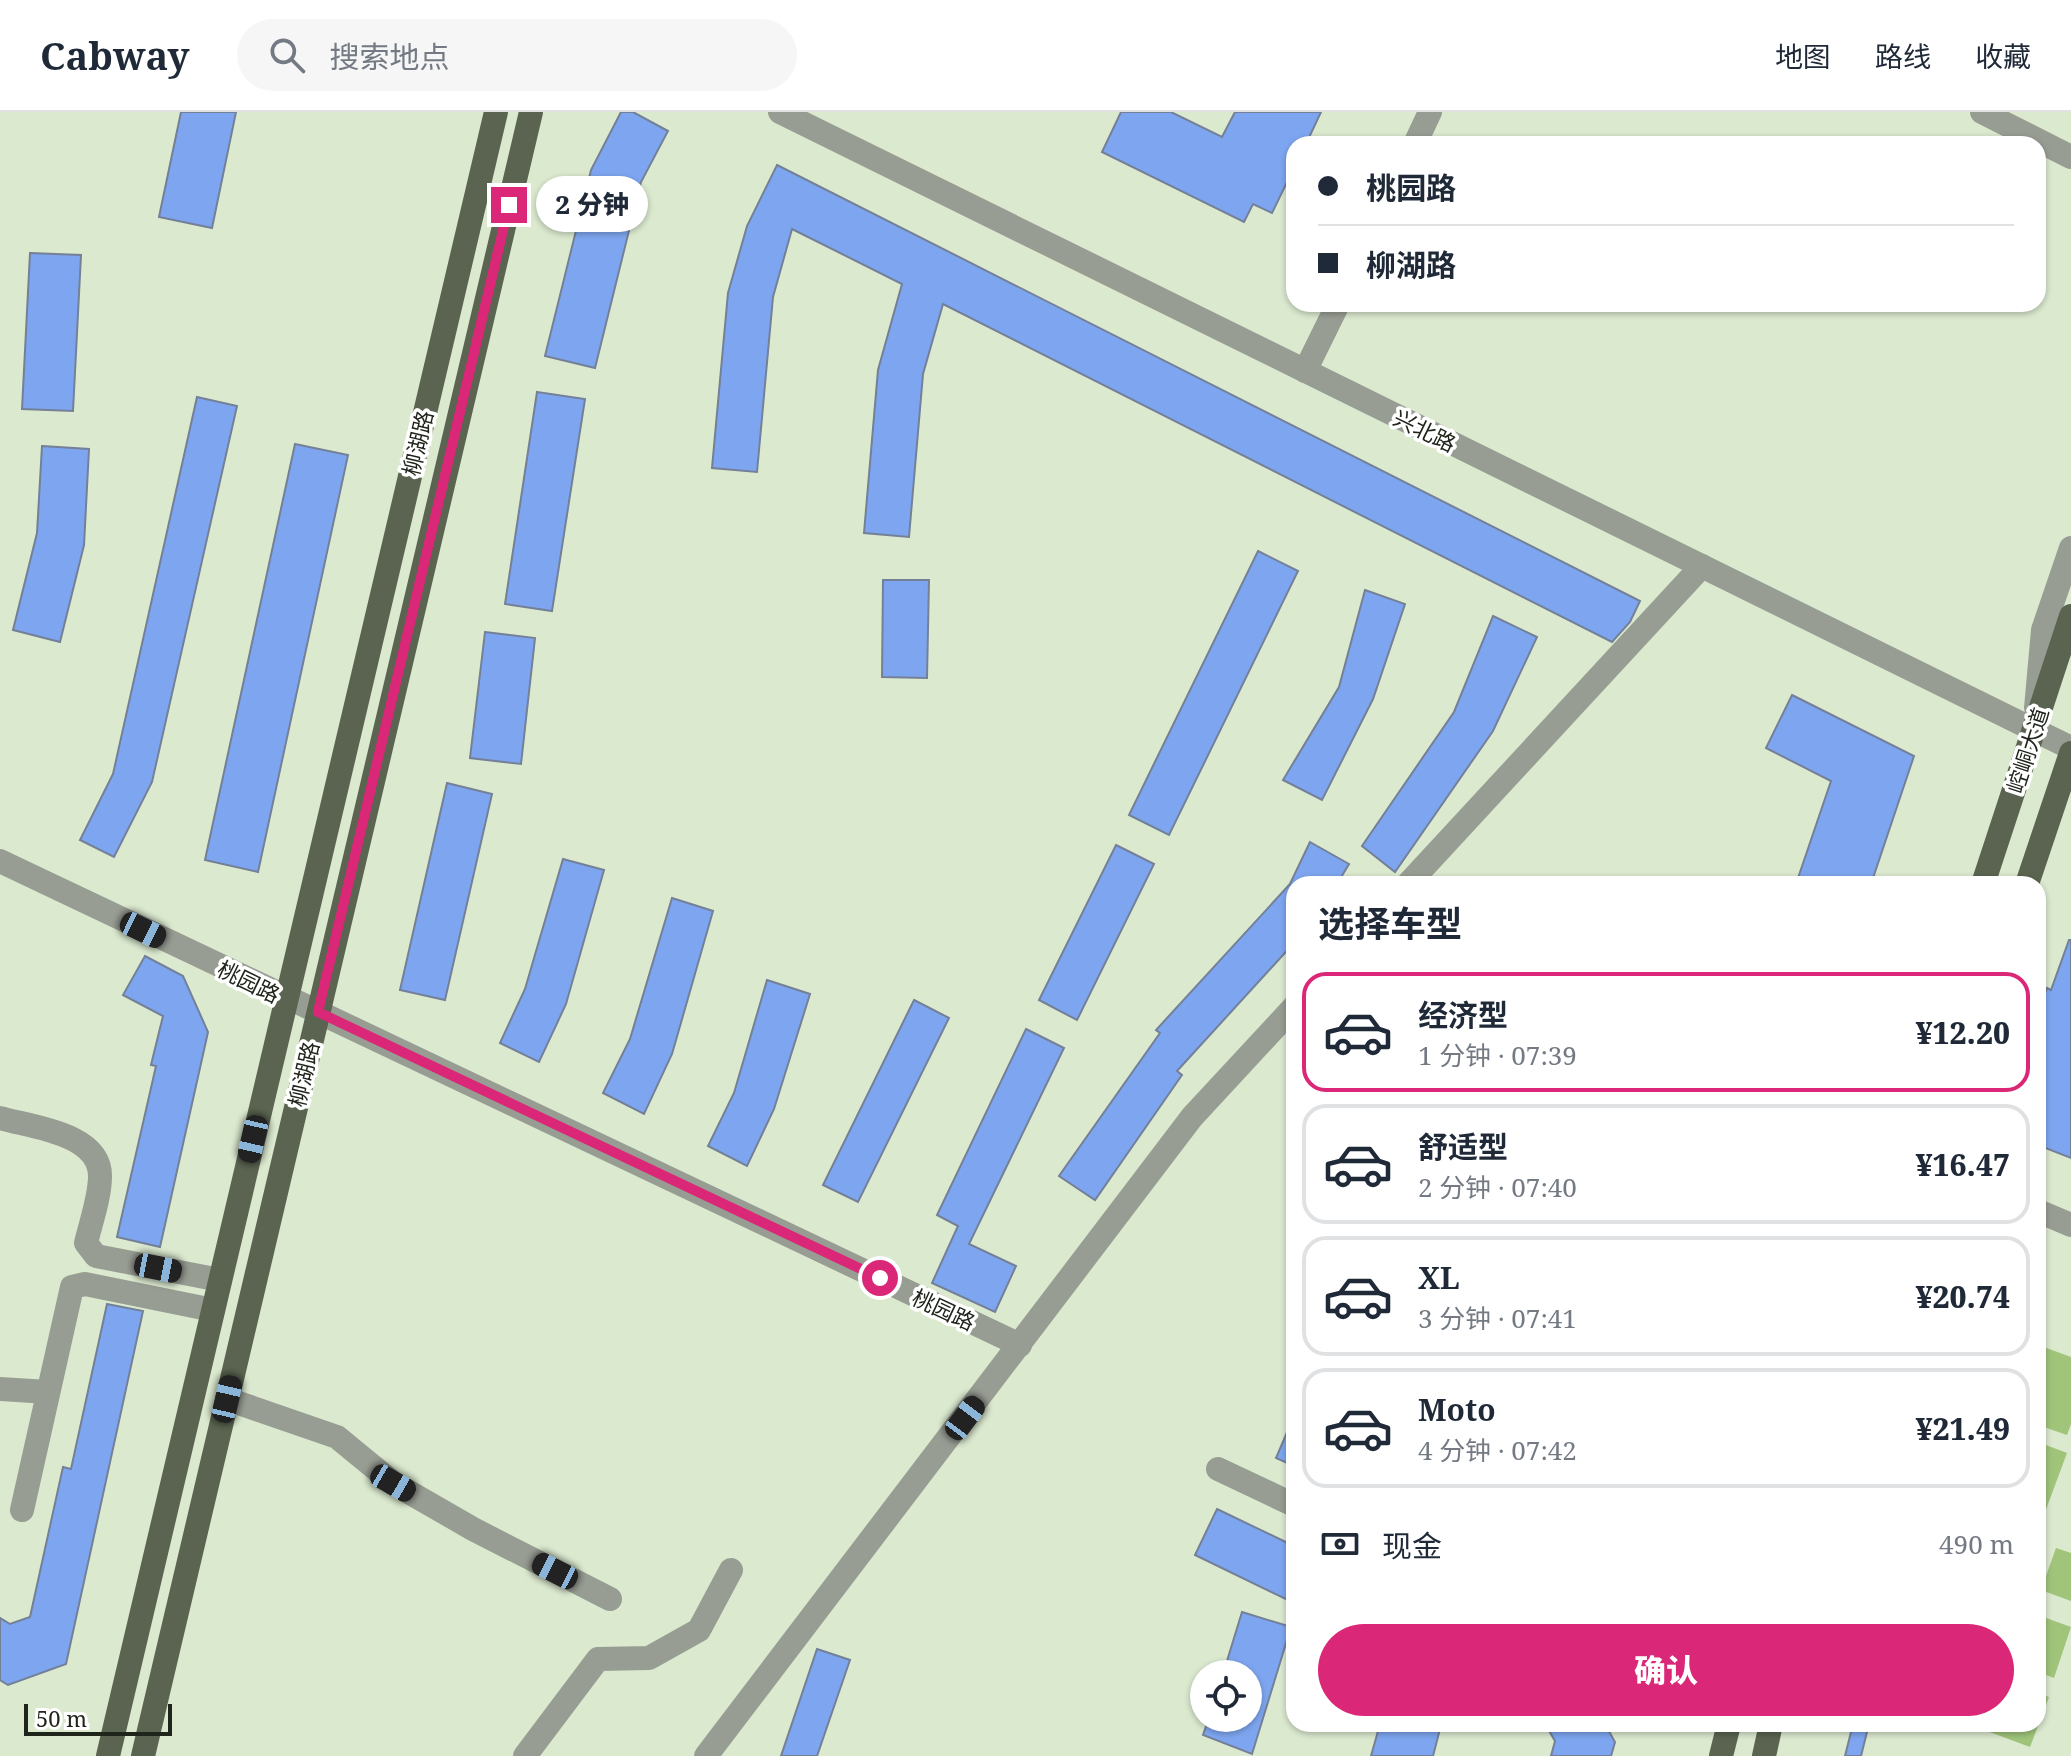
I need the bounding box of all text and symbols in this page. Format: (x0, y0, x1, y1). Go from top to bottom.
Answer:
search box (237, 19, 797, 91)
text: Cabway (40, 29, 189, 81)
icon: search (265, 33, 309, 77)
text: 搜索地点 (329, 36, 449, 77)
text: 地图 (1775, 37, 1831, 75)
text: 路线 (1875, 37, 1931, 75)
text: 收藏 (1975, 37, 2031, 75)
text: 桃园路 (1366, 167, 1456, 208)
callout: 2 分钟 (537, 177, 649, 233)
text: 2 分钟 (555, 186, 629, 222)
route end (491, 187, 527, 223)
text: 柳湖路 (1366, 244, 1456, 285)
street label: 兴北路 (1389, 402, 1461, 458)
street label: 柳湖路 (395, 407, 439, 479)
street label: 崆峒大道 (1999, 704, 2055, 796)
text: 选择车型 (1318, 899, 1462, 948)
car (116, 909, 170, 951)
street label: 桃园路 (213, 953, 285, 1009)
text: 经济型 (1418, 994, 1508, 1035)
icon: car (1322, 996, 1394, 1068)
text: ¥12.20 (1916, 1012, 2010, 1053)
text: 1 分钟 · 07:39 (1418, 1037, 1577, 1073)
street label: 柳湖路 (281, 1038, 325, 1110)
car (236, 1113, 270, 1165)
text: 舒适型 (1418, 1126, 1508, 1167)
icon: car (1322, 1128, 1394, 1200)
text: ¥16.47 (1916, 1144, 2010, 1185)
text: 2 分钟 · 07:40 (1418, 1169, 1577, 1205)
car (132, 1252, 184, 1284)
text: XL (1418, 1257, 1460, 1298)
route start (862, 1260, 898, 1296)
icon: car (1322, 1260, 1394, 1332)
text: ¥20.74 (1916, 1276, 2010, 1317)
street label: 桃园路 (908, 1281, 980, 1337)
text: 3 分钟 · 07:41 (1418, 1300, 1577, 1336)
car (210, 1373, 244, 1425)
text: Moto (1418, 1389, 1496, 1430)
car (941, 1392, 989, 1444)
icon: car (1322, 1392, 1394, 1464)
text: ¥21.49 (1916, 1408, 2010, 1449)
text: 4 分钟 · 07:42 (1418, 1432, 1577, 1468)
car (366, 1461, 420, 1505)
icon: cash (1318, 1522, 1362, 1566)
text: 现金 (1382, 1525, 1442, 1566)
text: 490 m (1939, 1526, 2014, 1562)
car (528, 1549, 582, 1593)
button: 确认 (1318, 1624, 2014, 1716)
map controls (1190, 1660, 1262, 1732)
button: locate (1190, 1660, 1262, 1732)
scale bar (24, 1700, 172, 1736)
text: 50 m (36, 1703, 87, 1733)

